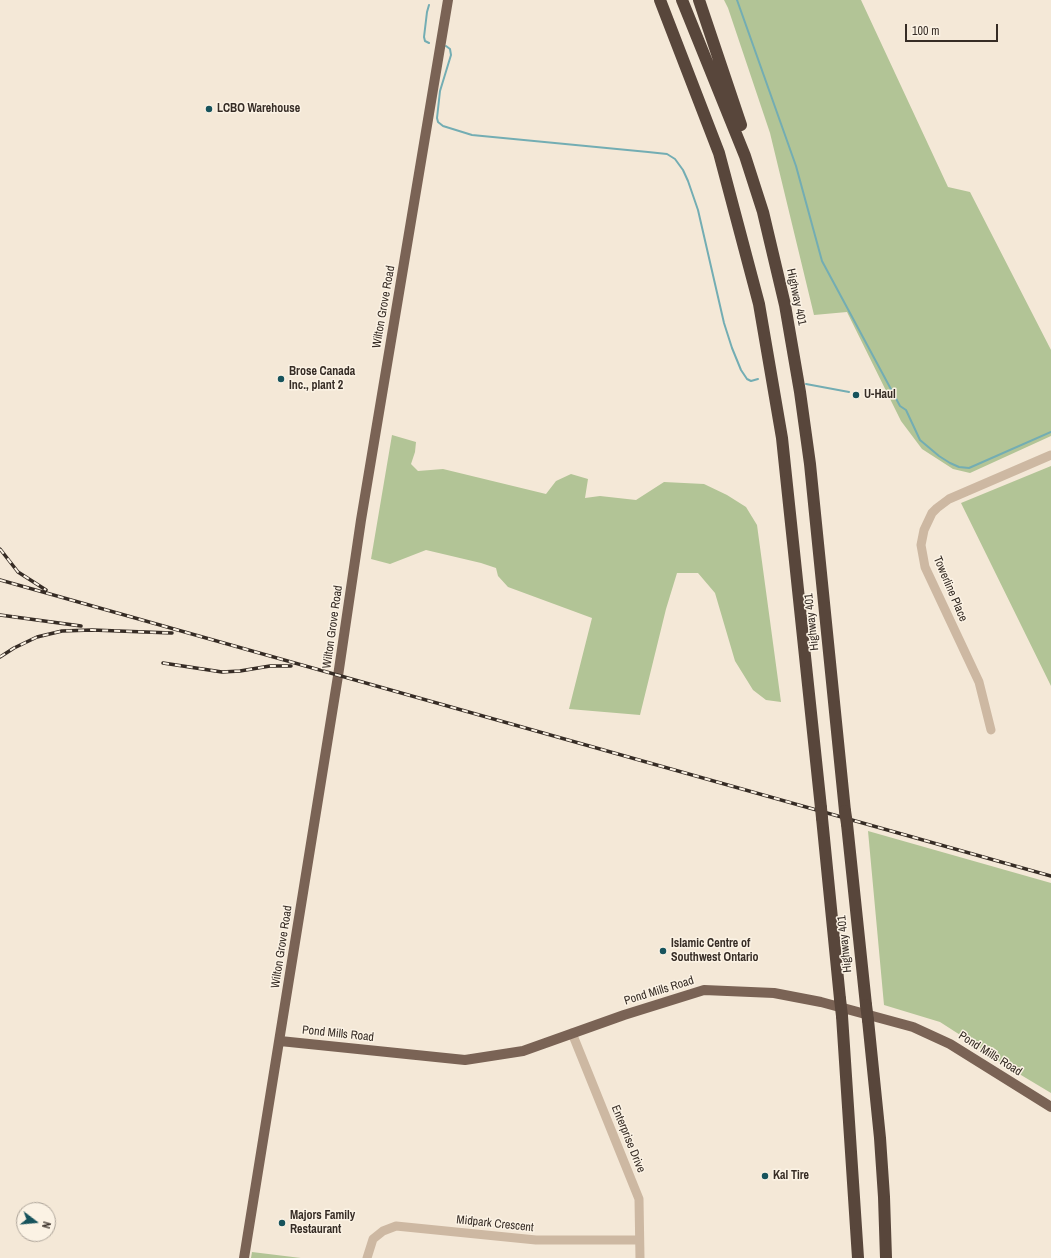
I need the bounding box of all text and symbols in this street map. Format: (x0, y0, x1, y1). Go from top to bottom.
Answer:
scale bar (907, 16, 1000, 42)
text: 100 m (912, 23, 939, 39)
place label: LCBO Warehouse (217, 102, 300, 116)
marker: LCBO Warehouse (204, 104, 214, 114)
street label: Wilton Grove Road (370, 265, 398, 349)
street label: Highway 401 (783, 267, 809, 327)
place label: Brose Canada Inc., plant 2 (289, 365, 355, 393)
marker: Brose Canada Inc., plant 2 (276, 374, 286, 384)
place label: U-Haul (864, 388, 896, 402)
marker: U-Haul (851, 390, 861, 400)
street label: Towerline Place (930, 554, 970, 624)
street label: Wilton Grove Road (320, 585, 346, 669)
street label: Highway 401 (802, 593, 822, 651)
street label: Wilton Grove Road (268, 905, 296, 989)
street label: Highway 401 (835, 915, 855, 973)
place label: Islamic Centre of Southwest Ontario (671, 937, 758, 965)
marker: Islamic Centre of Southwest Ontario (658, 946, 668, 956)
street label: Pond Mills Road (622, 974, 696, 1008)
street label: Pond Mills Road (301, 1023, 375, 1045)
street label: Pond Mills Road (956, 1029, 1024, 1079)
street label: Enterprise Drive (608, 1103, 648, 1175)
place label: Kal Tire (773, 1169, 809, 1183)
marker: Kal Tire (760, 1171, 770, 1181)
north arrow (16, 1202, 56, 1242)
place label: Majors Family Restaurant (290, 1209, 355, 1237)
street label: Midpark Crescent (456, 1213, 534, 1235)
marker: Majors Family Restaurant (277, 1218, 287, 1228)
text: N (39, 1220, 54, 1230)

